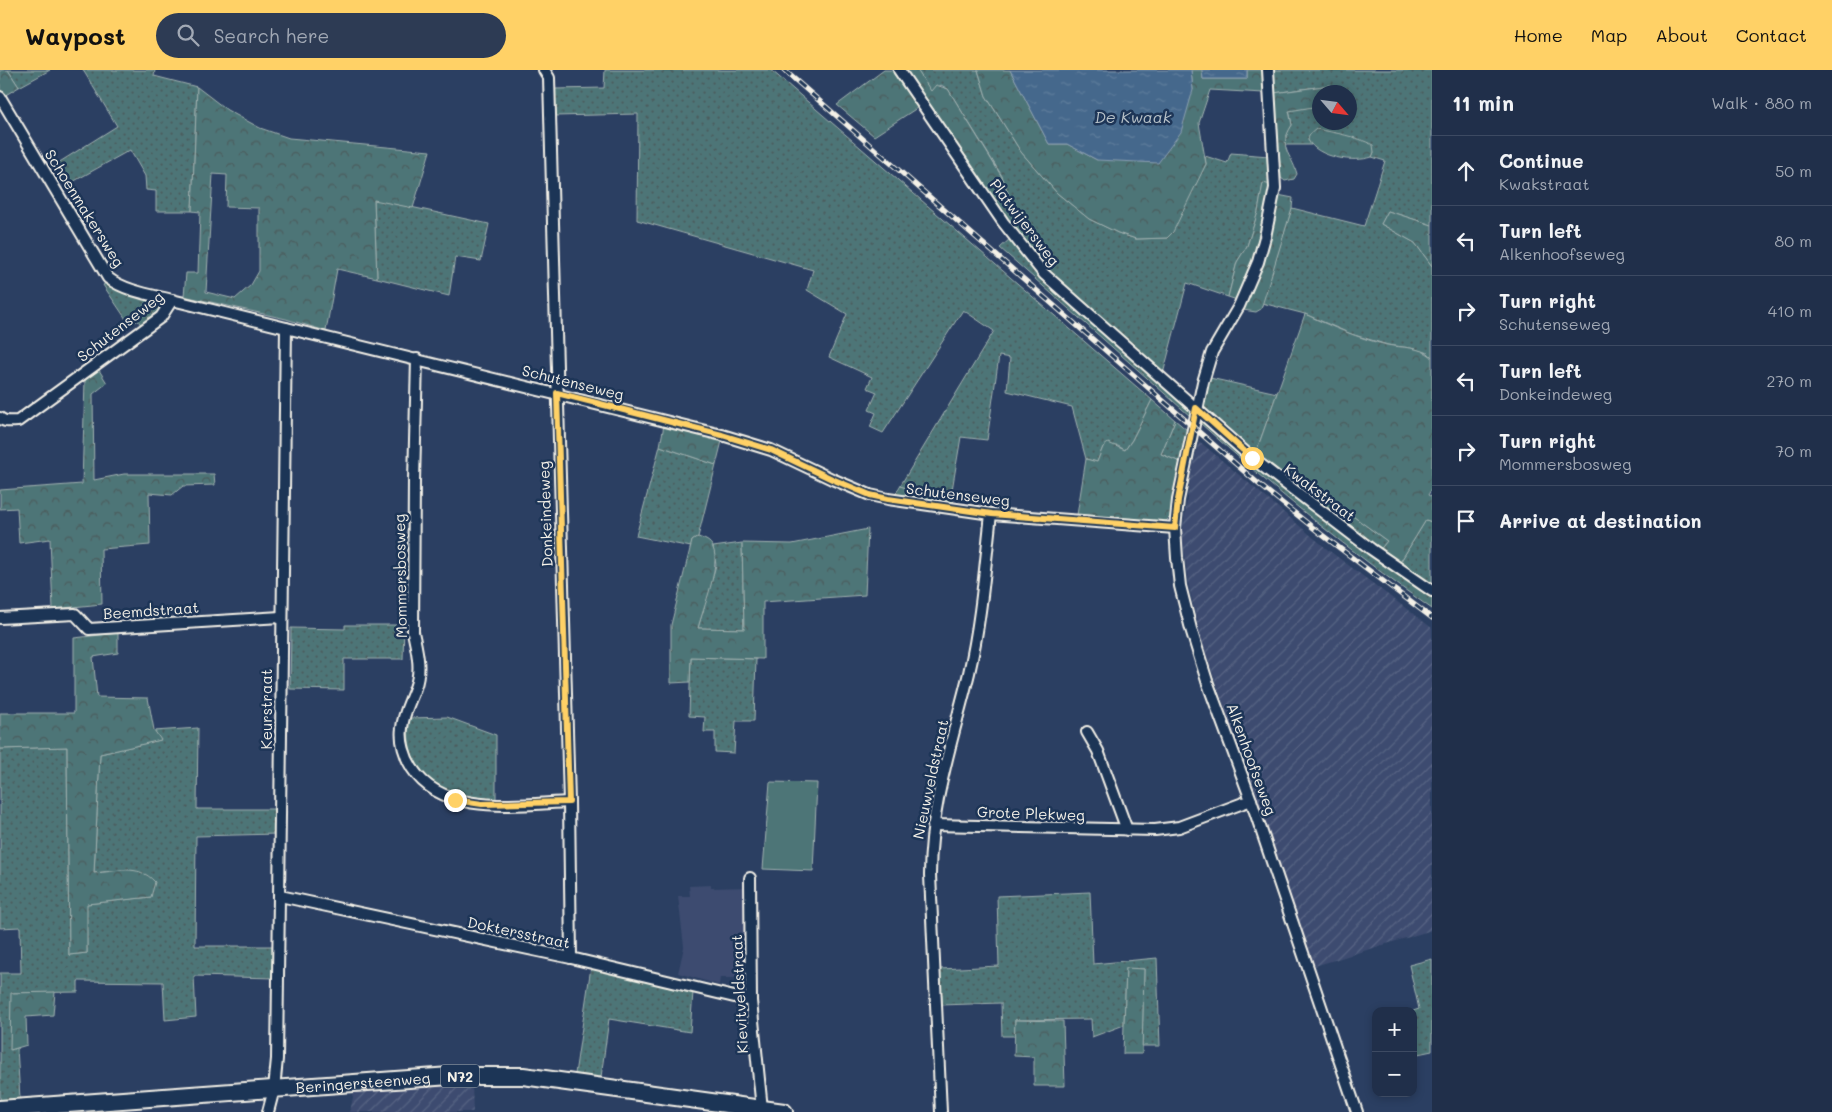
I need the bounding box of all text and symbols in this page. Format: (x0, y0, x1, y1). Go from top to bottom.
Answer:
search box (156, 13, 506, 58)
text: Waypost (25, 20, 126, 51)
icon: search (174, 21, 202, 49)
text: Search here (214, 23, 329, 48)
text: Home (1514, 23, 1563, 47)
text: Map (1591, 23, 1627, 47)
text: About (1655, 23, 1708, 47)
text: Contact (1736, 23, 1807, 47)
north arrow (1312, 85, 1357, 130)
text: 11 min (1452, 89, 1514, 116)
text: Walk · 880 m (1711, 92, 1812, 113)
water label: De Kwaak (1095, 106, 1172, 127)
street label: Schoenmakersweg (41, 145, 129, 271)
text: Continue (1499, 148, 1584, 173)
icon: ahead (1452, 157, 1480, 185)
text: 50 m (1775, 160, 1812, 181)
text: Kwakstraat (1499, 173, 1589, 194)
street label: Platwijersweg (986, 174, 1064, 270)
text: Turn left (1499, 218, 1582, 243)
icon: left (1452, 227, 1480, 255)
text: 80 m (1775, 230, 1812, 251)
text: Alkenhoofseweg (1499, 243, 1625, 264)
street label: Schutenseweg (73, 286, 167, 366)
text: Turn right (1499, 288, 1596, 313)
icon: right (1452, 297, 1480, 325)
text: 410 m (1768, 300, 1812, 321)
text: Schutenseweg (1499, 313, 1610, 334)
text: Turn left (1499, 358, 1582, 383)
street label: Schutenseweg (520, 360, 626, 404)
icon: left (1452, 367, 1480, 395)
text: 270 m (1766, 370, 1812, 391)
text: Donkeindeweg (1499, 383, 1612, 404)
text: Turn right (1499, 428, 1596, 453)
icon: right (1452, 437, 1480, 465)
text: 70 m (1775, 440, 1812, 461)
route start (1241, 447, 1264, 470)
text: Mommersbosweg (1499, 453, 1632, 474)
street label: Kwakstraat (1280, 459, 1360, 525)
street label: Donkeindeweg (533, 460, 557, 567)
street label: Schutenseweg (905, 478, 1011, 510)
icon: arrive (1452, 507, 1480, 535)
text: Arrive at destination (1499, 508, 1702, 533)
street label: Mommersbosweg (389, 513, 411, 638)
street label: Beemdstraat (102, 597, 200, 623)
street label: Keurstraat (256, 669, 276, 749)
street label: Alkenhoofseweg (1222, 700, 1282, 818)
street label: Nieuwveldstraat (908, 717, 952, 841)
route end (444, 789, 467, 812)
street label: Grote Plekweg (977, 801, 1086, 825)
street label: Doktersstraat (466, 911, 572, 953)
street label: Kievitveldstraat (726, 934, 752, 1054)
map controls (1372, 1007, 1417, 1097)
button: + (1372, 1007, 1417, 1052)
button: − (1372, 1052, 1417, 1097)
road number: N72 (441, 1064, 479, 1088)
street label: Beringersteenweg (295, 1067, 431, 1097)

